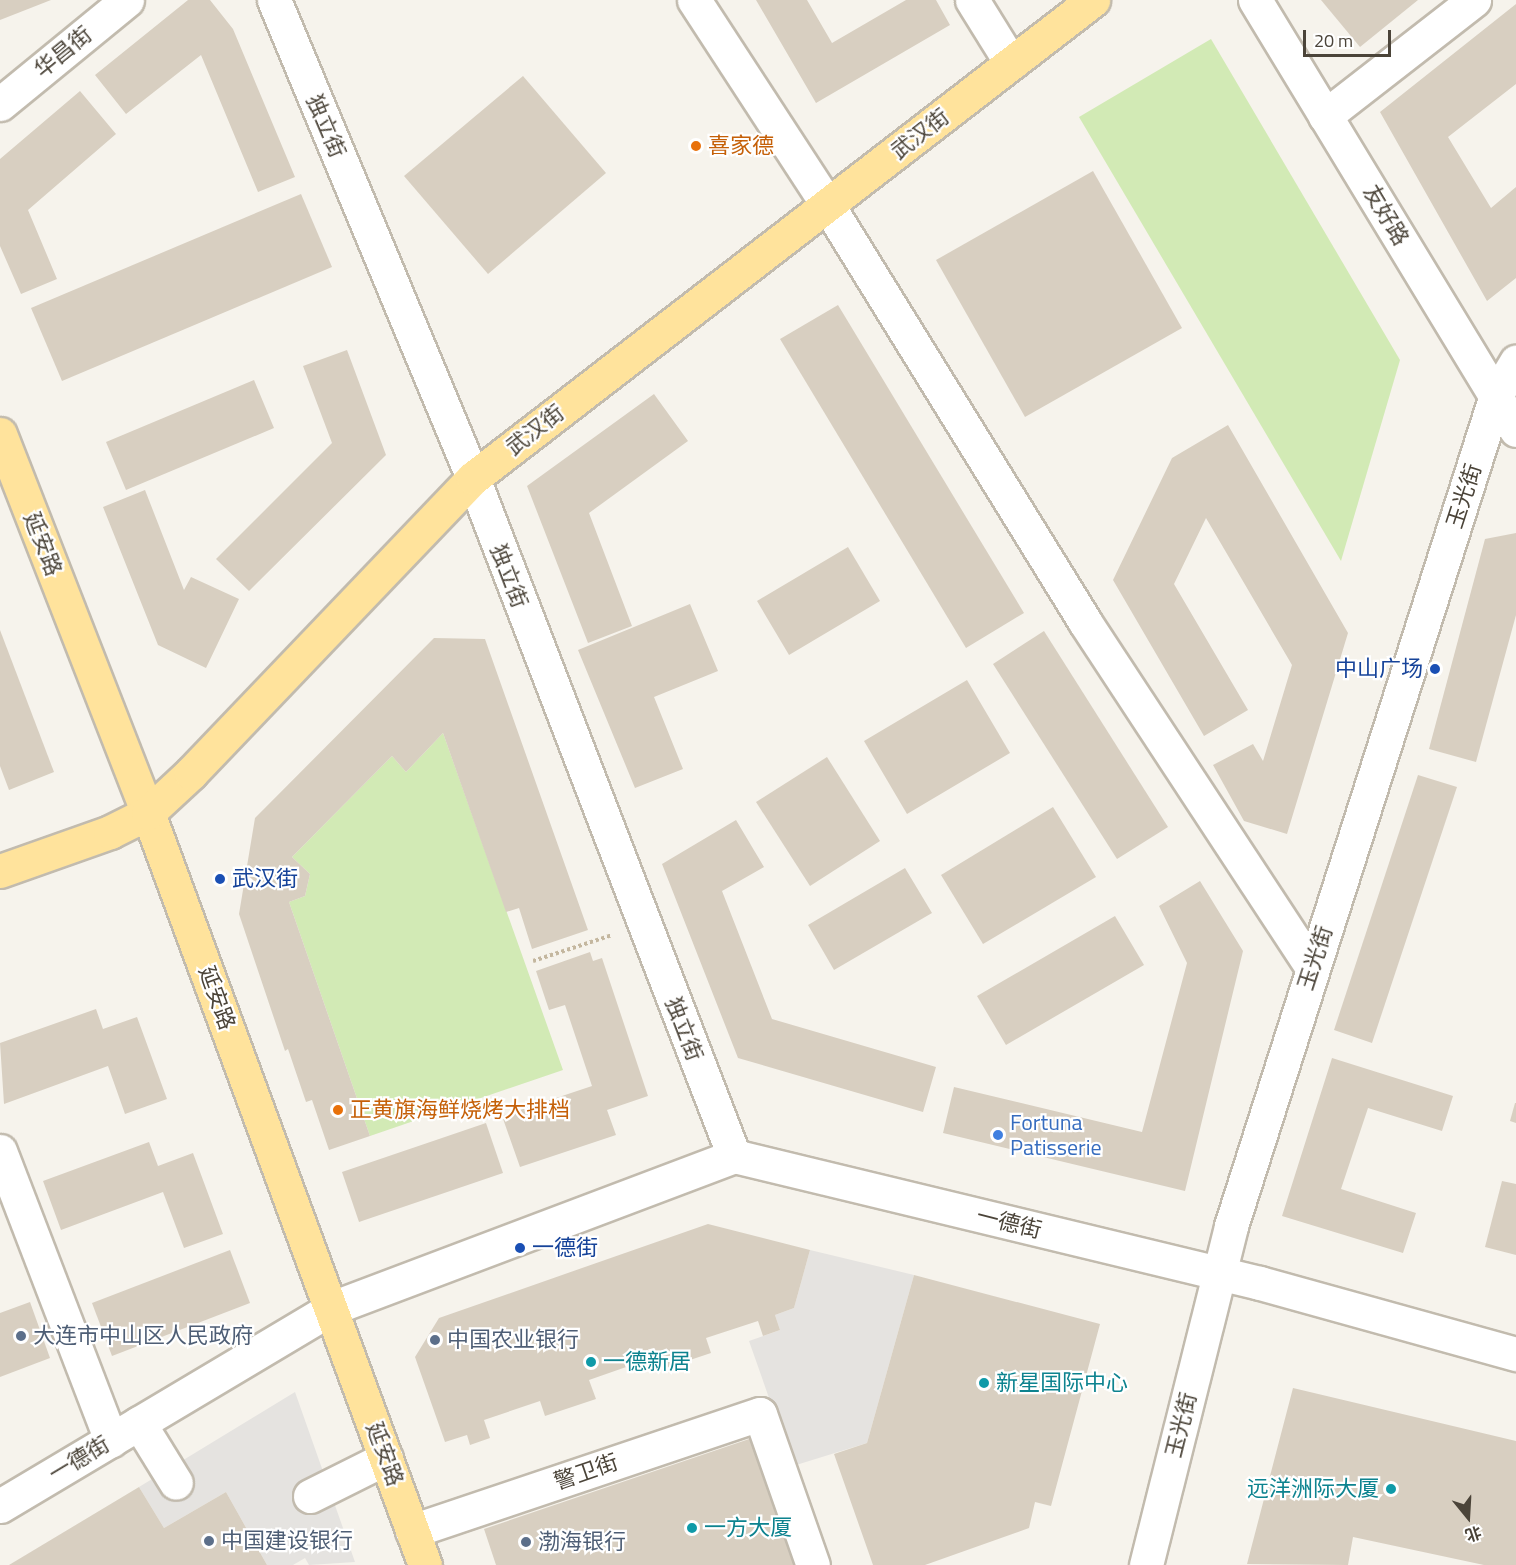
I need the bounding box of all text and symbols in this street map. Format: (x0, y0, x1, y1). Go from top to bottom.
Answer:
scale bar (1306, 18, 1394, 56)
street label: 华昌街 (29, 21, 97, 83)
text: 20 m (1314, 27, 1353, 54)
street label: 独立街 (301, 90, 351, 162)
street label: 武汉街 (886, 103, 954, 165)
place label: 喜家德 (708, 133, 774, 159)
marker: 喜家德 (689, 139, 703, 153)
street label: 友好路 (1358, 180, 1414, 250)
street label: 武汉街 (501, 399, 569, 461)
street label: 玉光街 (1441, 461, 1487, 531)
street label: 延安路 (19, 508, 67, 580)
street label: 独立街 (485, 540, 533, 612)
place label: 中山广场 (1335, 656, 1423, 682)
marker: 中山广场 (1428, 662, 1442, 676)
place label: 武汉街 (232, 866, 298, 892)
marker: 武汉街 (213, 872, 227, 886)
street label: 玉光街 (1292, 923, 1338, 993)
street label: 延安路 (193, 962, 241, 1034)
street label: 独立街 (660, 993, 708, 1065)
place label: 正黄旗海鲜烧烤大排档 (350, 1097, 570, 1123)
marker: 正黄旗海鲜烧烤大排档 (331, 1103, 345, 1117)
place label: Fortuna Patisserie (1010, 1109, 1102, 1160)
marker: Fortuna Patisserie (991, 1128, 1005, 1142)
street label: 一德街 (974, 1202, 1044, 1244)
place label: 一德街 (532, 1235, 598, 1261)
marker: 一德街 (513, 1241, 527, 1255)
place label: 大连市中山区人民政府 (33, 1323, 253, 1349)
place label: 中国农业银行 (447, 1327, 579, 1353)
marker: 大连市中山区人民政府 (14, 1329, 28, 1343)
marker: 中国农业银行 (428, 1333, 442, 1347)
place label: 一德新居 (603, 1349, 691, 1375)
marker: 一德新居 (584, 1355, 598, 1369)
place label: 新星国际中心 (996, 1370, 1128, 1396)
marker: 新星国际中心 (977, 1376, 991, 1390)
street label: 玉光街 (1160, 1390, 1202, 1460)
street label: 延安路 (361, 1418, 409, 1490)
street label: 一德街 (44, 1431, 114, 1487)
street label: 警卫街 (551, 1449, 621, 1495)
place label: 远洋洲际大厦 (1247, 1476, 1379, 1502)
marker: 远洋洲际大厦 (1384, 1482, 1398, 1496)
north arrow (1438, 1487, 1498, 1547)
place label: 一方大厦 (704, 1515, 792, 1541)
text: 北 (1462, 1520, 1485, 1548)
marker: 一方大厦 (685, 1521, 699, 1535)
place label: 中国建设银行 (221, 1528, 353, 1554)
place label: 渤海银行 (538, 1529, 626, 1555)
marker: 中国建设银行 (202, 1534, 216, 1548)
marker: 渤海银行 (519, 1535, 533, 1549)

